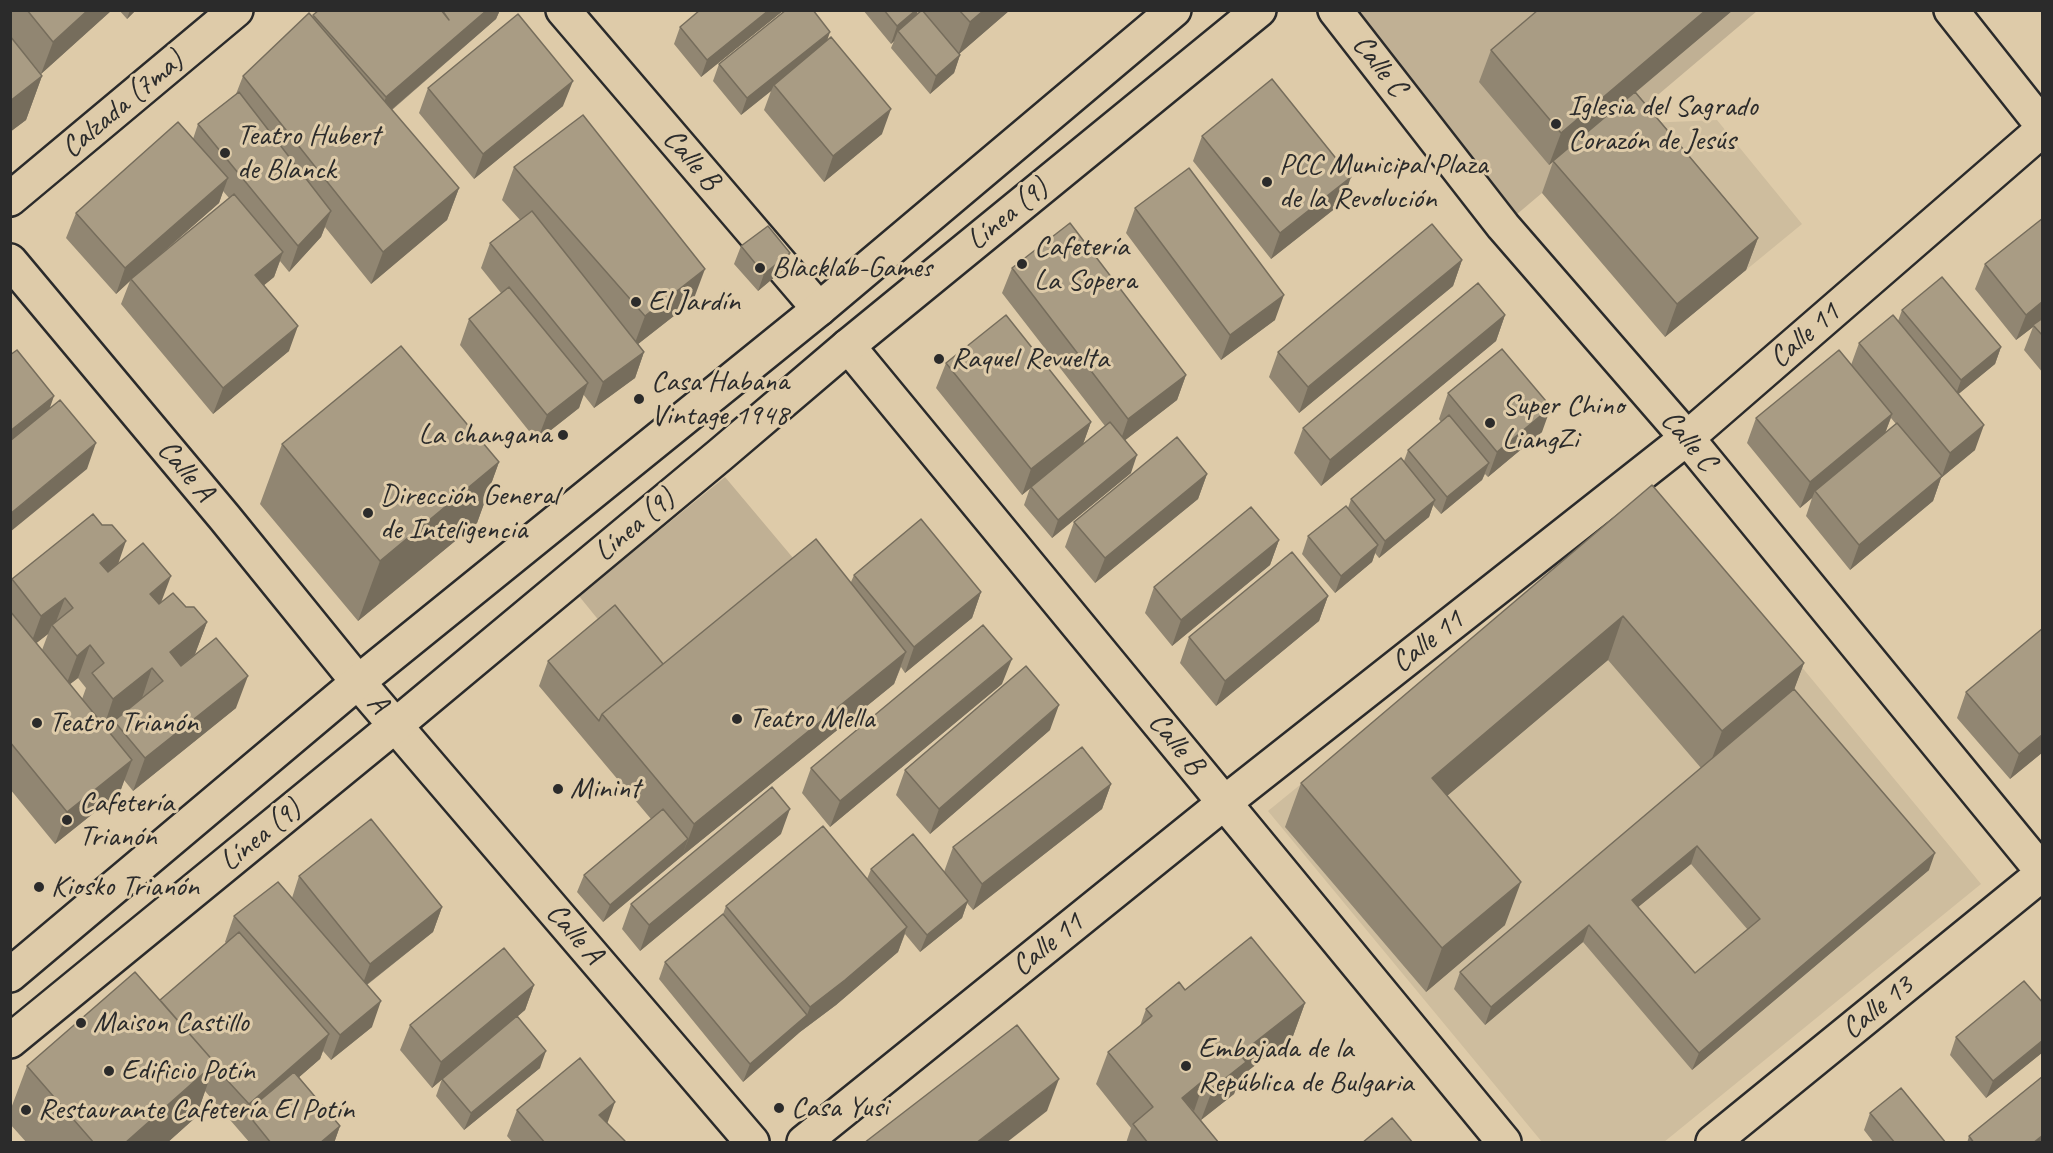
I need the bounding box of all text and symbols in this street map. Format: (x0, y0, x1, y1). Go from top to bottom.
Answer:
street label: Calle C (1344, 28, 1414, 104)
street label: Calzada (7ma) (55, 44, 191, 166)
place label: Iglesia del Sagrado Corazón de Jesús (1568, 89, 1758, 160)
marker: Iglesia del Sagrado Corazón de Jesús (1549, 117, 1563, 131)
place label: Teatro Hubert de Blanck (237, 118, 380, 188)
street label: Calle B (654, 122, 728, 198)
marker: Teatro Hubert de Blanck (218, 146, 232, 160)
place label: PCC Municipal Plaza de la Revolución (1279, 147, 1487, 218)
street label: Línea (9) (960, 171, 1056, 259)
marker: PCC Municipal Plaza de la Revolución (1260, 175, 1274, 189)
place label: Cafetería La Sopera (1034, 229, 1136, 300)
place label: Blacklab-Games (772, 250, 932, 286)
marker: Cafetería La Sopera (1015, 257, 1029, 271)
marker: Blacklab-Games (753, 261, 767, 275)
place label: El Jardín (648, 284, 740, 320)
marker: El Jardín (629, 295, 643, 309)
street label: Calle 11 (1762, 296, 1848, 376)
place label: Raquel Revuelta (951, 341, 1109, 377)
marker: Raquel Revuelta (932, 352, 946, 366)
place label: Casa Habana Vintage 1948 (651, 364, 789, 434)
place label: Super Chino LiangZi (1502, 388, 1624, 458)
marker: Casa Habana Vintage 1948 (632, 392, 646, 406)
street label: Calle C (1652, 403, 1724, 479)
marker: Super Chino LiangZi (1483, 416, 1497, 430)
place label: La changana (418, 417, 551, 453)
marker: La changana (556, 428, 570, 442)
street label: Calle A (149, 433, 221, 509)
place label: Dirección General de Inteligencia (380, 478, 558, 548)
street label: Línea (9) (587, 482, 683, 570)
marker: Dirección General de Inteligencia (361, 506, 375, 520)
street label: Calle 11 (1385, 603, 1471, 681)
street label: A (358, 687, 396, 721)
place label: Teatro Mella (749, 701, 874, 737)
place label: Teatro Trianón (49, 705, 198, 741)
street label: Calle B (1140, 705, 1212, 783)
marker: Teatro Mella (730, 712, 744, 726)
marker: Teatro Trianón (30, 716, 44, 730)
place label: Minint (570, 771, 640, 807)
marker: Minint (551, 782, 565, 796)
place label: Cafetería Trianón (79, 785, 174, 856)
street label: Línea (9) (213, 792, 309, 880)
marker: Cafetería Trianón (60, 813, 74, 827)
place label: Kiosko Trianón (51, 869, 199, 905)
marker: Kiosko Trianón (32, 880, 46, 894)
street label: Calle A (538, 896, 610, 972)
street label: Calle 11 (1005, 905, 1091, 985)
street label: Calle 13 (1835, 968, 1921, 1048)
place label: Maison Castillo (93, 1005, 249, 1041)
marker: Maison Castillo (74, 1016, 88, 1030)
place label: Embajada de la República de Bulgaria (1198, 1031, 1413, 1102)
place label: Edificio Potín (121, 1053, 255, 1089)
marker: Embajada de la República de Bulgaria (1179, 1059, 1193, 1073)
marker: Edificio Potín (102, 1064, 116, 1078)
place label: Casa Yusi (791, 1090, 888, 1126)
place label: Restaurante Cafetería El Potín (38, 1092, 354, 1128)
marker: Casa Yusi (772, 1101, 786, 1115)
marker: Restaurante Cafetería El Potín (19, 1103, 33, 1117)

